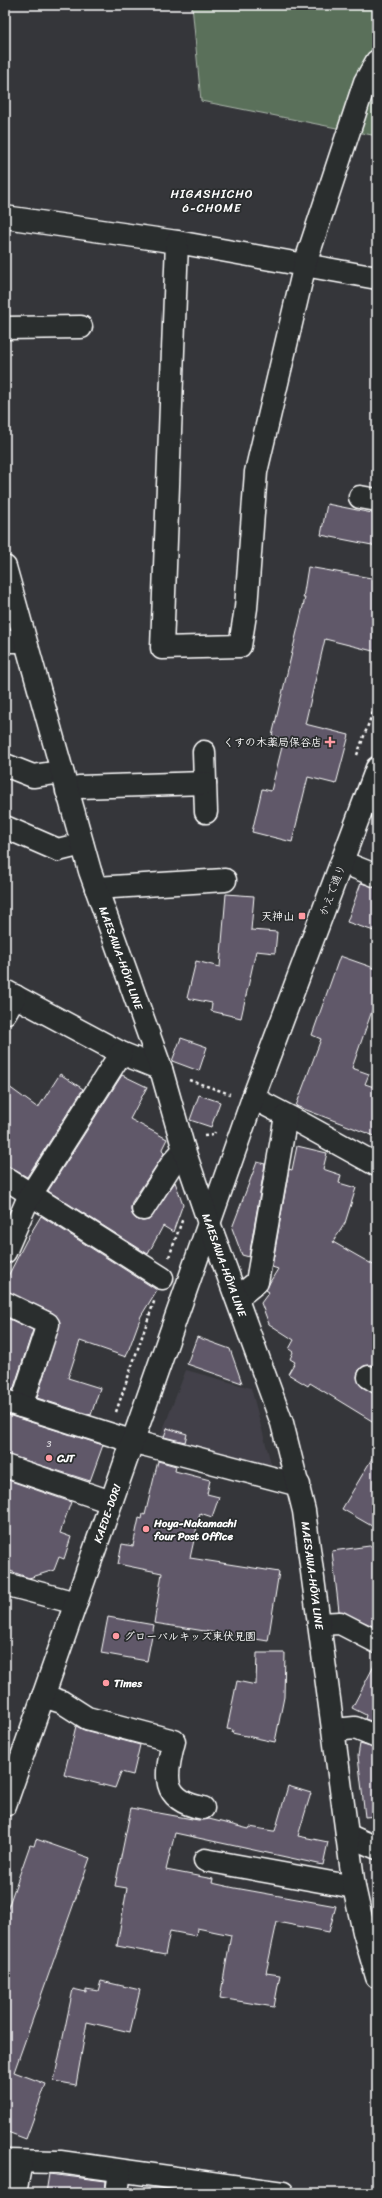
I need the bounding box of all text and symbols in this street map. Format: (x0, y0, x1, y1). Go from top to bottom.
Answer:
district label: HIGASHICHO 6-CHOME (170, 183, 254, 219)
place label: くすの木薬局保谷店 (223, 733, 322, 752)
marker: くすの木薬局保谷店 (325, 737, 335, 747)
street label: かえで通り (314, 862, 351, 919)
street label: MAESAWA-HŌYA LINE (93, 904, 148, 1013)
place label: 天神山 (261, 907, 294, 926)
marker: 天神山 (297, 911, 307, 921)
street label: MAESAWA-HŌYA LINE (196, 1211, 252, 1320)
house number: 3 (47, 1436, 52, 1452)
place label: CJT (56, 1449, 76, 1468)
marker: CJT (44, 1453, 54, 1463)
street label: KAEDE-DORI (89, 1481, 127, 1546)
place label: Hoya-Nakamachi four Post Office (153, 1514, 238, 1546)
street label: MAESAWA-HŌYA LINE (295, 1520, 329, 1632)
marker: Hoya-Nakamachi four Post Office (141, 1524, 151, 1534)
place label: グローバルキッズ東伏見園 (124, 1627, 256, 1646)
marker: グローバルキッズ東伏見園 (111, 1631, 121, 1641)
place label: Times (114, 1674, 143, 1693)
marker: Times (101, 1678, 111, 1688)

